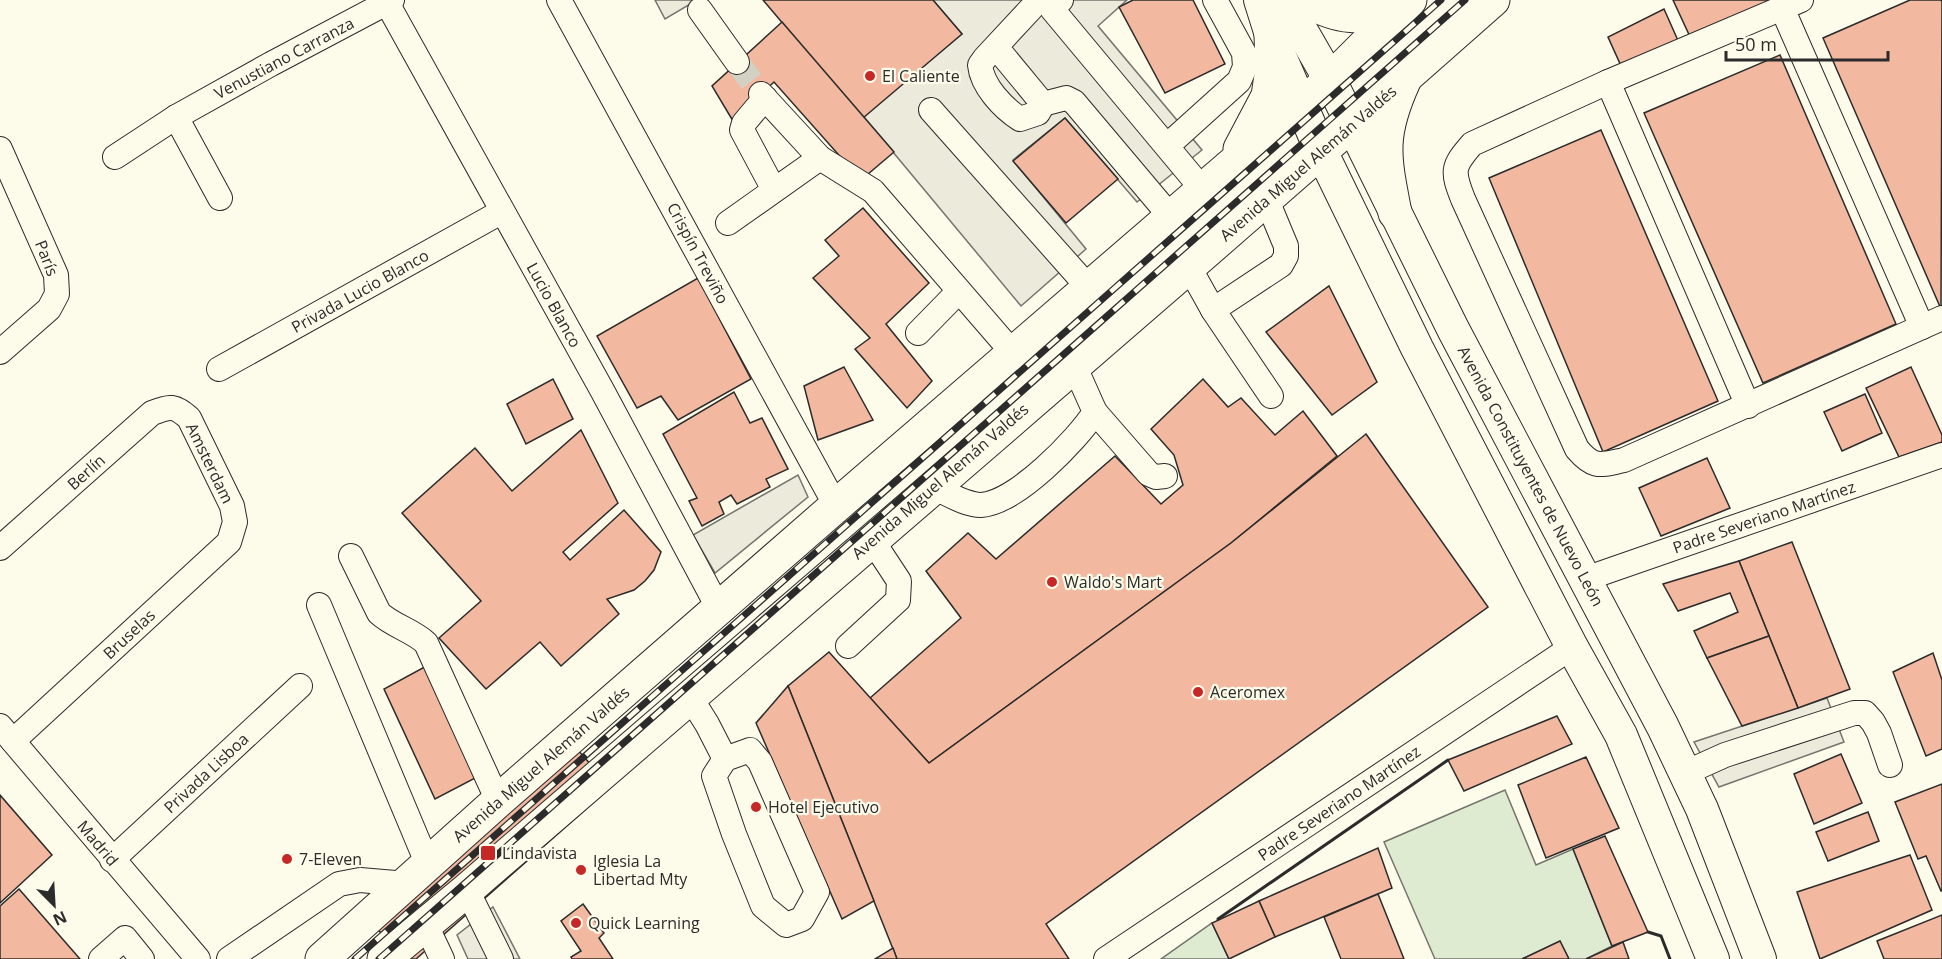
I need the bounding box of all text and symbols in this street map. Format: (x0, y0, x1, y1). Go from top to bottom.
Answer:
street label: Venustiano Carranza (210, 12, 358, 104)
scale bar (1726, 24, 1888, 62)
text: 50 m (1735, 32, 1777, 56)
place label: El Caliente (882, 65, 960, 87)
marker: El Caliente (863, 69, 877, 83)
street label: Avenida Miguel Alemán Valdés (1215, 80, 1401, 246)
street label: Crispín Treviño (662, 198, 734, 308)
street label: París (30, 237, 64, 279)
street label: Privada Lucio Blanco (287, 244, 433, 338)
street label: Lucio Blanco (522, 259, 586, 351)
street label: Avenida Constituyentes de Nuevo León (1453, 342, 1609, 610)
street label: Avenida Miguel Alemán Valdés (847, 398, 1033, 564)
street label: Amsterdam (181, 419, 239, 507)
street label: Berlín (62, 449, 110, 495)
street label: Padre Severiano Martínez (1670, 475, 1858, 559)
place label: Waldo's Mart (1064, 571, 1162, 593)
marker: Waldo's Mart (1045, 575, 1059, 589)
street label: Bruselas (98, 604, 160, 664)
street label: Avenida Miguel Alemán Valdés (448, 681, 634, 847)
place label: Aceromex (1210, 681, 1286, 703)
marker: Aceromex (1191, 685, 1205, 699)
street label: Privada Lisboa (159, 728, 253, 818)
street label: Padre Severiano Martínez (1253, 740, 1425, 866)
place label: Hotel Ejecutivo (768, 796, 879, 818)
marker: Hotel Ejecutivo (749, 800, 763, 814)
street label: Madrid (72, 815, 124, 871)
place label: Lindavista (502, 842, 577, 864)
marker: Lindavista (479, 844, 497, 862)
place label: 7-Eleven (299, 848, 362, 870)
place label: Iglesia La Libertad Mty (593, 850, 688, 890)
marker: 7-Eleven (280, 852, 294, 866)
marker: Iglesia La Libertad Mty (574, 863, 588, 877)
north arrow (24, 875, 84, 935)
text: N (50, 906, 71, 931)
place label: Quick Learning (588, 912, 700, 934)
marker: Quick Learning (569, 916, 583, 930)

